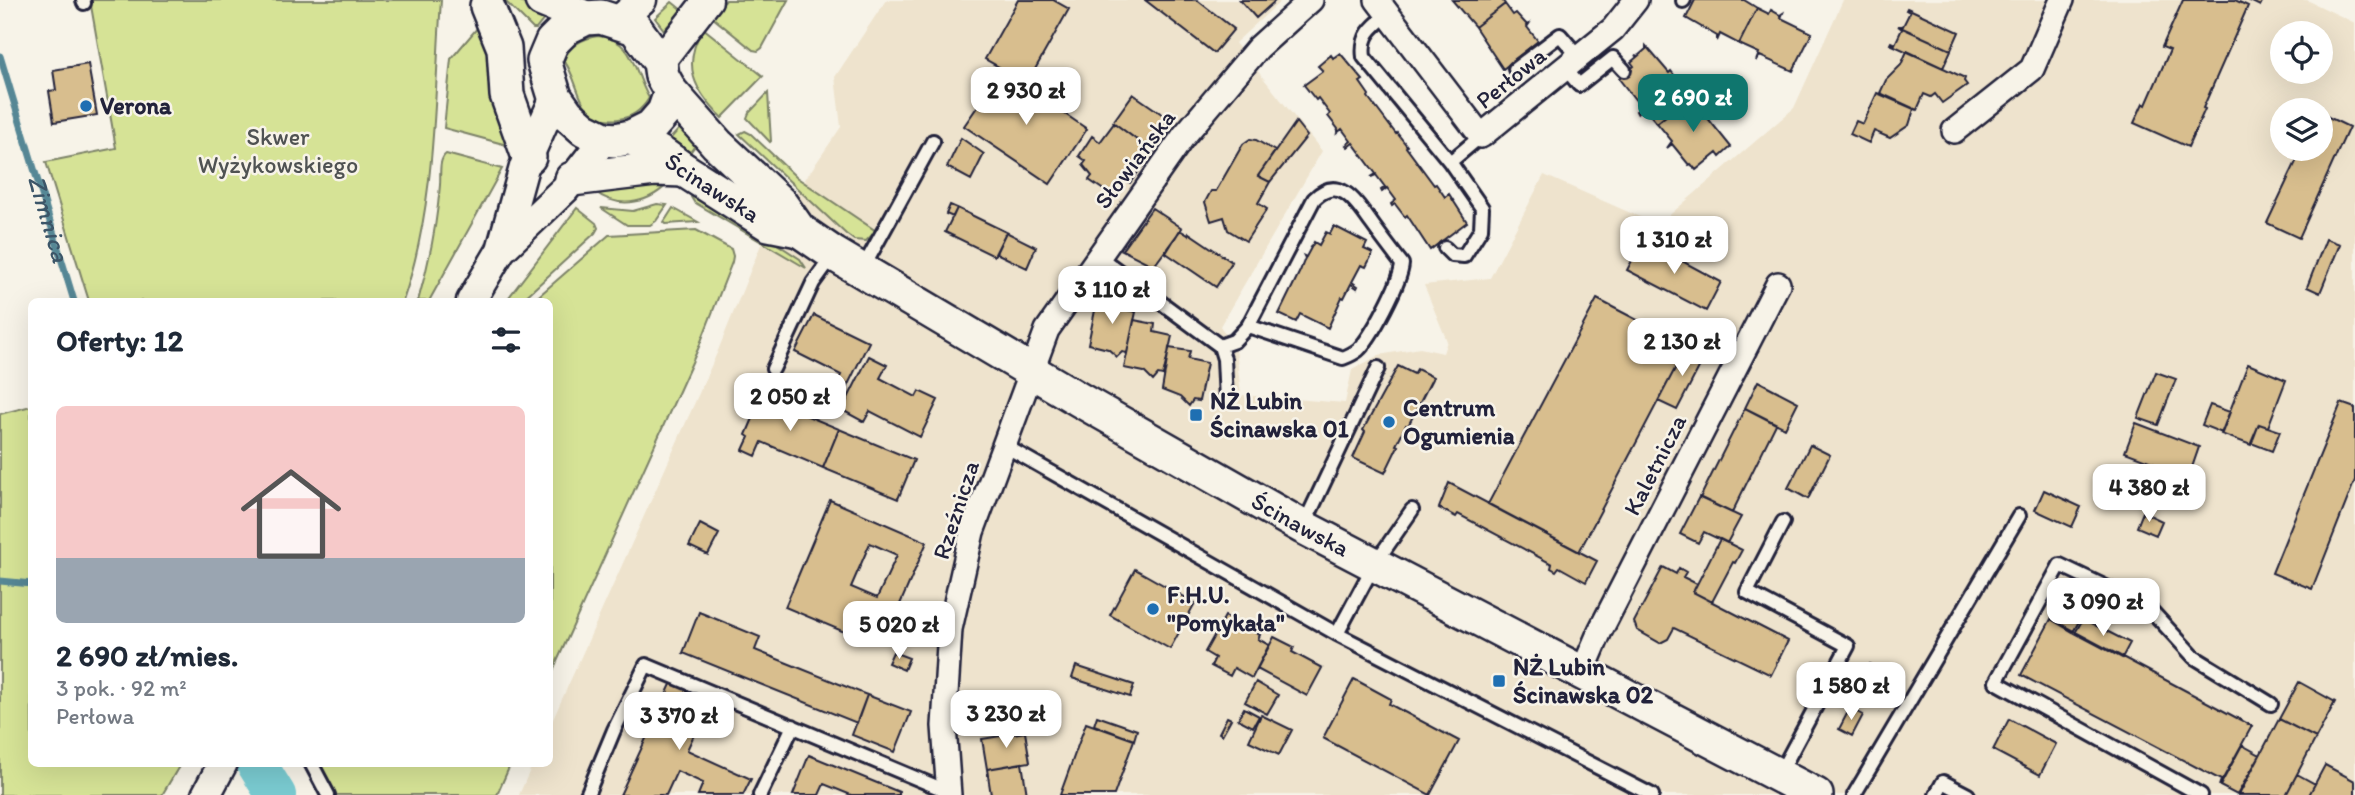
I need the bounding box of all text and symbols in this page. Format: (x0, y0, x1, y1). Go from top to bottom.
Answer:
map controls (2270, 21, 2333, 161)
button: locate (2270, 21, 2333, 84)
street label: Perłowa (1470, 40, 1552, 115)
pin: 2 930 zł (954, 68, 1098, 127)
pin: 2 690 zł (1621, 74, 1765, 134)
text: 2 930 zł (987, 76, 1065, 104)
text: 2 690 zł (1654, 83, 1732, 111)
place label: Verona (100, 91, 172, 120)
marker: Verona (78, 98, 94, 114)
button: layers (2270, 98, 2333, 161)
street label: Słowiańska (1088, 103, 1182, 214)
park label: Skwer Wyżykowskiego (198, 122, 358, 179)
street label: Ścinawska (659, 146, 766, 229)
water label: Zimnica (21, 171, 78, 267)
pin: 1 310 zł (1602, 216, 1746, 276)
text: 1 310 zł (1636, 225, 1712, 253)
pin: 3 110 zł (1040, 266, 1184, 326)
text: 3 110 zł (1074, 275, 1150, 303)
pin: 2 130 zł (1610, 318, 1754, 378)
icon: filters (487, 321, 525, 359)
text: Oferty: 12 (56, 322, 183, 359)
text: 2 130 zł (1643, 327, 1721, 355)
pin: 2 050 zł (718, 374, 862, 433)
text: 2 050 zł (750, 382, 830, 410)
place label: NŻ Lubin Ścinawska 01 (1210, 386, 1349, 443)
place label: Centrum Ogumienia (1403, 393, 1515, 451)
marker: NŻ Lubin Ścinawska 01 (1188, 407, 1204, 423)
street label: Kaletnicza (1617, 409, 1693, 520)
marker: Centrum Ogumienia (1381, 414, 1397, 430)
icon: home (228, 451, 354, 577)
street label: Rzeźnicza (926, 456, 985, 563)
pin: 4 380 zł (2077, 464, 2221, 524)
text: 4 380 zł (2109, 473, 2189, 501)
street label: Ścinawska (1246, 486, 1355, 563)
pin: 3 090 zł (2031, 578, 2175, 638)
place label: F.H.U. "Pomykała" (1167, 580, 1285, 638)
text: 3 090 zł (2063, 587, 2143, 615)
marker: F.H.U. "Pomykała" (1145, 601, 1161, 617)
pin: 5 020 zł (827, 602, 971, 661)
text: 5 020 zł (859, 610, 939, 638)
text: 2 690 zł/mies. (56, 637, 238, 674)
place label: NŻ Lubin Ścinawska 02 (1513, 652, 1653, 709)
pin: 1 580 zł (1779, 662, 1923, 722)
text: 1 580 zł (1812, 671, 1890, 699)
marker: NŻ Lubin Ścinawska 02 (1491, 673, 1507, 689)
text: 3 pok. · 92 m² (56, 674, 187, 702)
pin: 3 230 zł (934, 690, 1078, 750)
pin: 3 370 zł (607, 692, 751, 752)
text: 3 230 zł (967, 699, 1045, 727)
text: 3 370 zł (640, 701, 718, 729)
text: Perłowa (56, 702, 134, 730)

